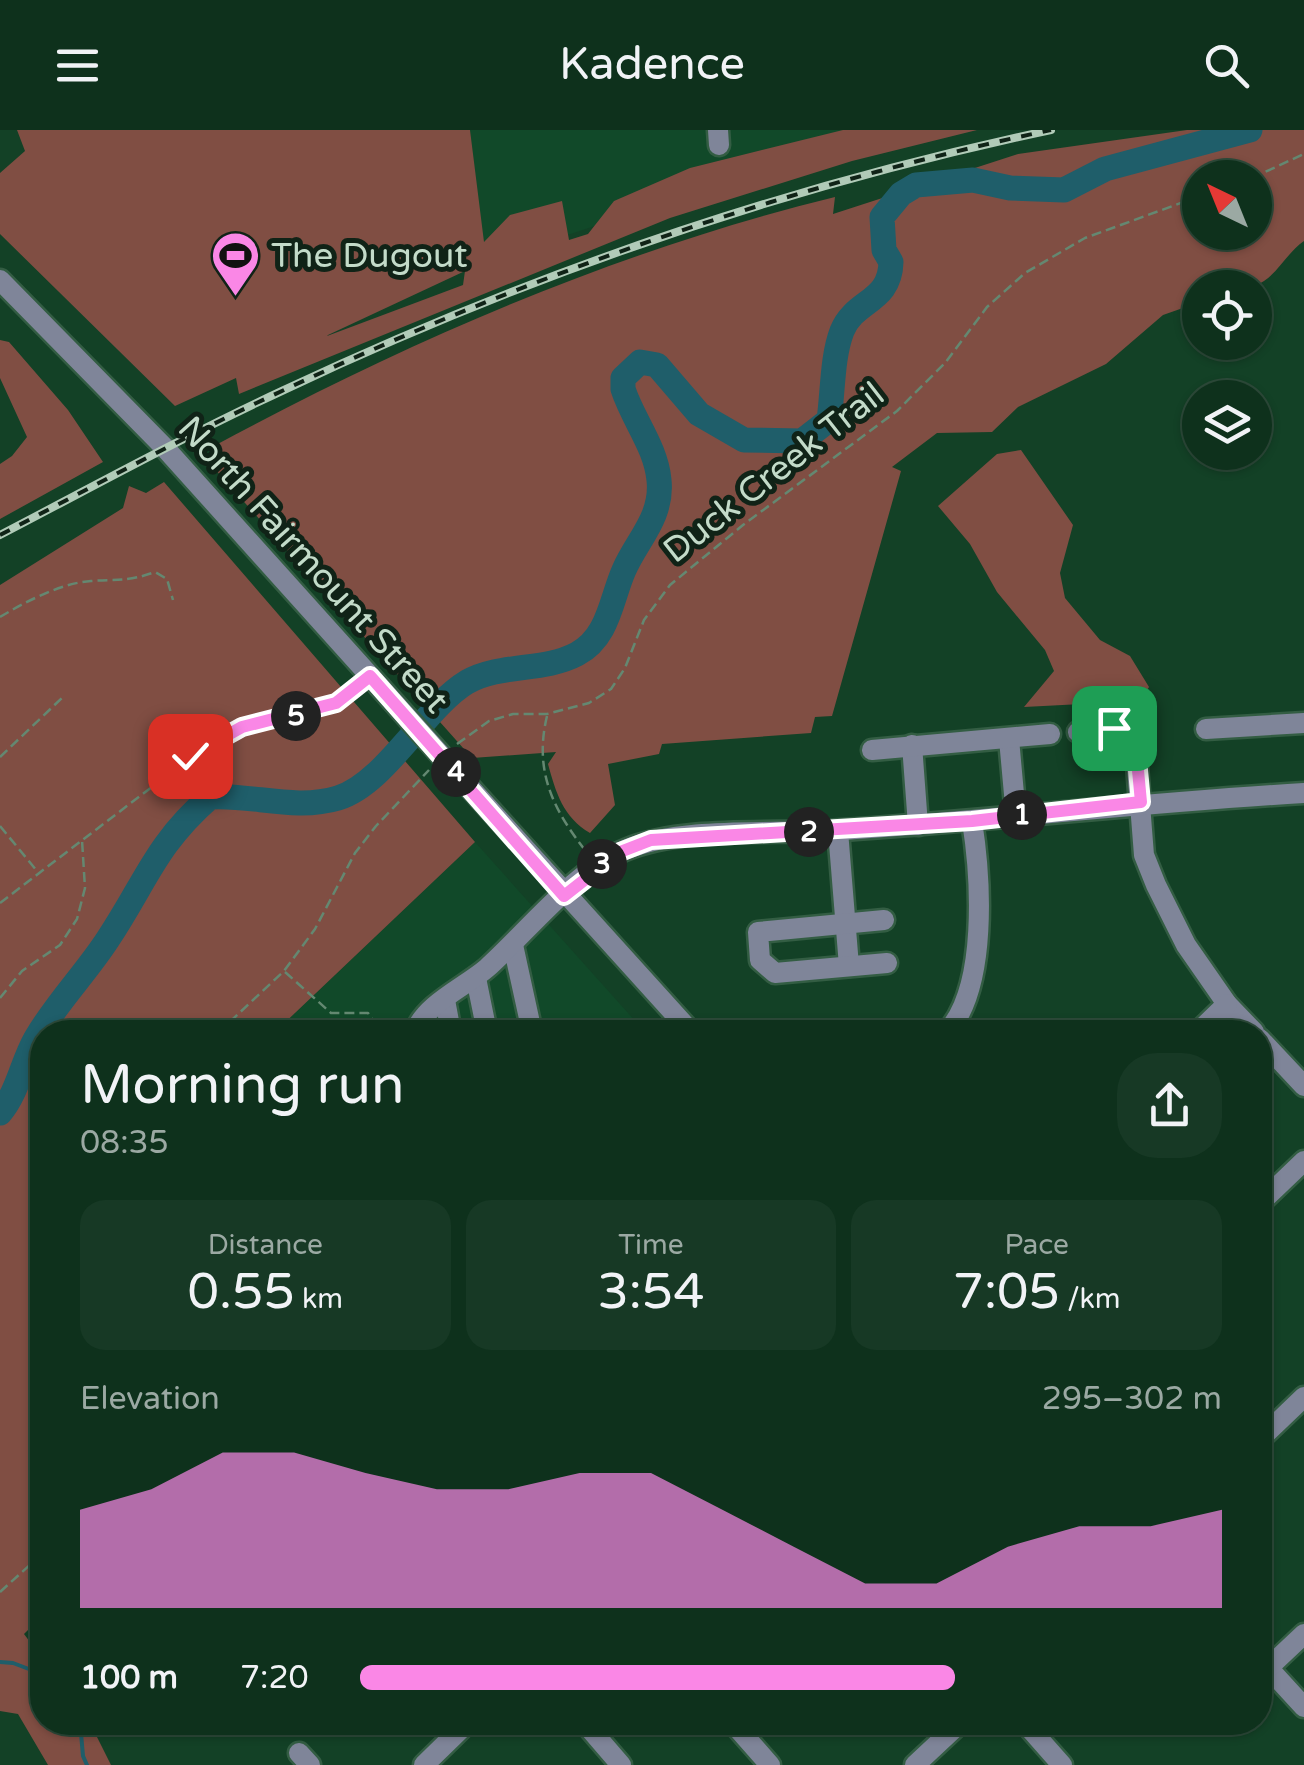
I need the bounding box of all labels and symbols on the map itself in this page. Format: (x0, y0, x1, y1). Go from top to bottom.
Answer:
north arrow (1182, 160, 1272, 250)
sports icon: The Dugout (210, 230, 262, 298)
place label: The Dugout (271, 235, 468, 277)
street label: Duck Creek Trail (655, 374, 893, 572)
street label: North Fairmount Street (169, 408, 457, 722)
pin (1072, 686, 1157, 771)
pin: 5 (271, 691, 321, 741)
pin (148, 714, 233, 799)
pin: 4 (431, 747, 481, 797)
pin: 1 (997, 790, 1047, 840)
pin: 2 (784, 807, 834, 857)
pin: 3 (577, 839, 627, 889)

